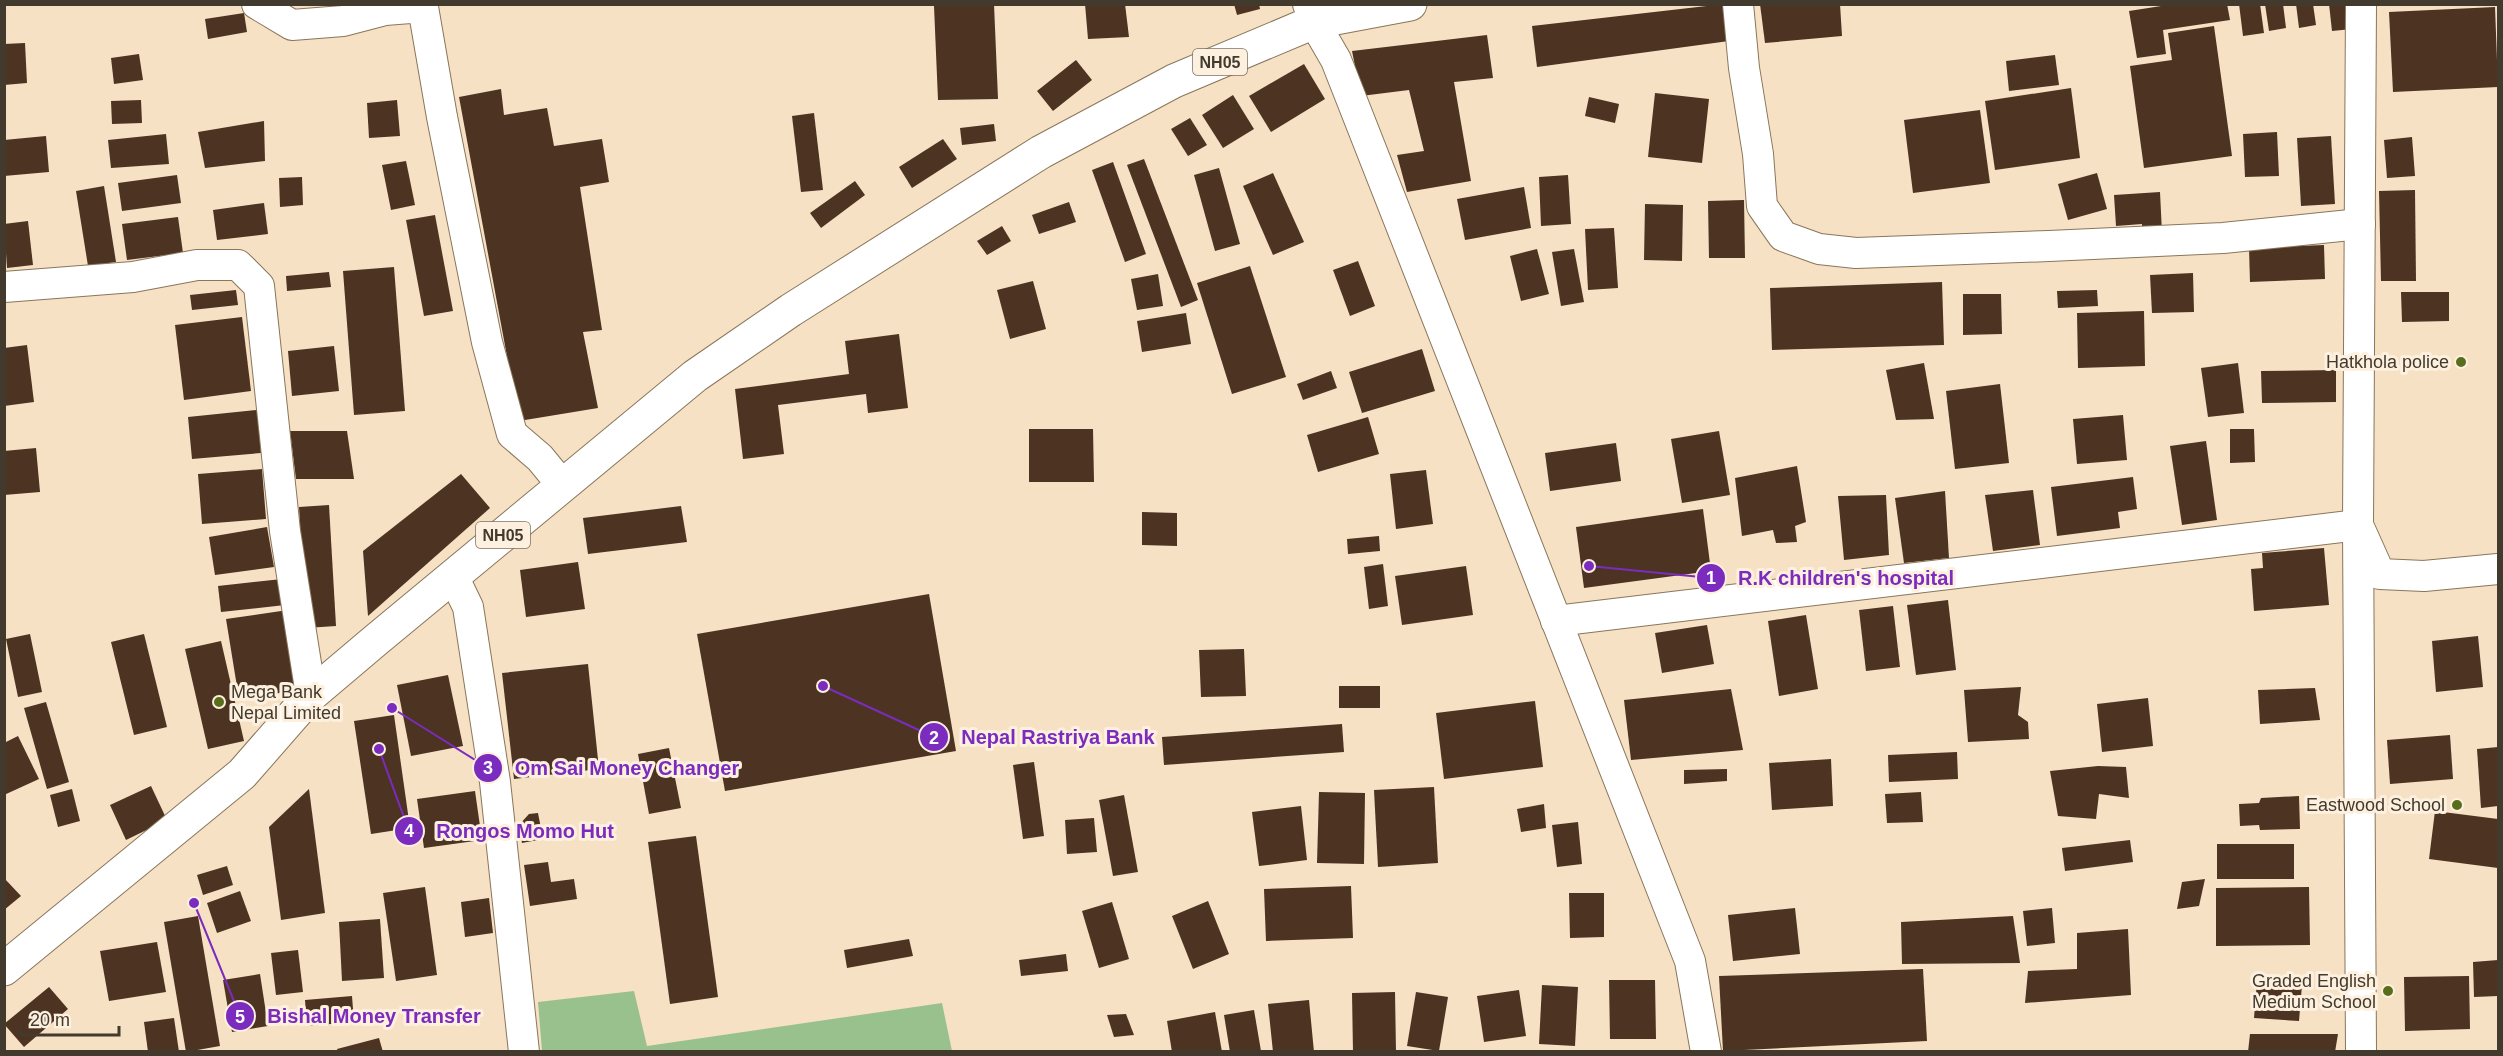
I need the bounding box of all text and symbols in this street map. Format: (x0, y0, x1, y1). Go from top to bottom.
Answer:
road number: NH05 (1193, 49, 1247, 75)
place label: Hatkhola police (2326, 352, 2449, 372)
marker: Hatkhola police (2454, 355, 2468, 369)
road number: NH05 (476, 522, 530, 548)
callout: R.K children's hospital (1696, 559, 1966, 597)
text: R.K children's hospital (1738, 567, 1954, 589)
text: 1 (1706, 568, 1716, 588)
place label: Mega Bank Nepal Limited (231, 682, 341, 723)
marker: Mega Bank Nepal Limited (212, 695, 226, 709)
callout: Nepal Rastriya Bank (919, 718, 1167, 756)
text: Nepal Rastriya Bank (961, 726, 1156, 748)
text: 2 (929, 728, 939, 748)
callout: Om Sai Money Changer (473, 749, 751, 787)
text: Om Sai Money Changer (515, 757, 739, 779)
text: 3 (483, 758, 493, 778)
place label: Eastwood School (2306, 795, 2445, 815)
marker: Eastwood School (2450, 798, 2464, 812)
callout: Rongos Momo Hut (394, 812, 625, 850)
text: Rongos Momo Hut (436, 820, 614, 842)
text: 4 (404, 821, 414, 841)
place label: Graded English Medium School (2252, 971, 2376, 1012)
marker: Graded English Medium School (2381, 984, 2395, 998)
callout: Bishal Money Transfer (225, 997, 493, 1035)
scale bar (21, 999, 118, 1037)
text: Bishal Money Transfer (267, 1005, 481, 1027)
text: 5 (235, 1007, 245, 1027)
text: 20 m (30, 1010, 70, 1030)

